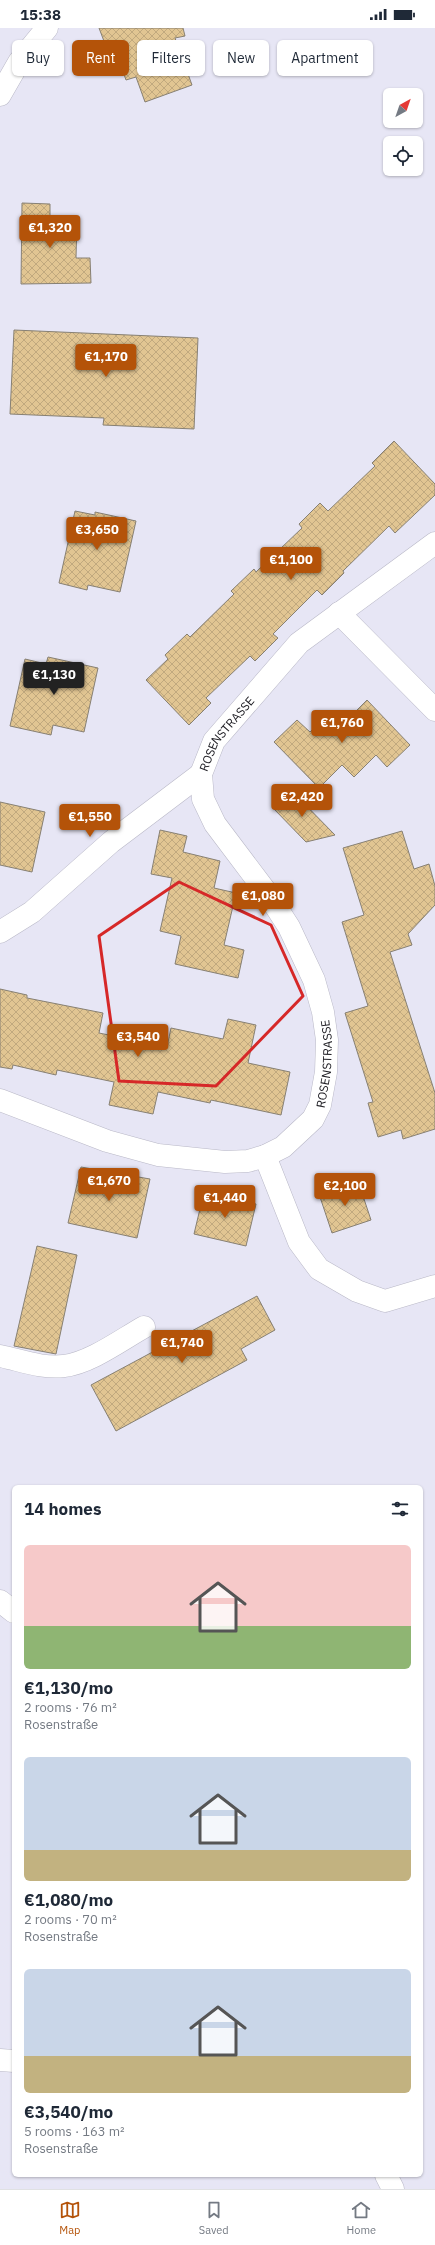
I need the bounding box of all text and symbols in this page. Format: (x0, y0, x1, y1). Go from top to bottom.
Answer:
text: 15:38 (20, 5, 61, 24)
chip: Buy (12, 40, 64, 76)
chip: Rent (72, 40, 129, 76)
chip: Filters (137, 40, 205, 76)
chip: New (213, 40, 269, 76)
chip: Apartment (277, 40, 373, 76)
north arrow (383, 88, 423, 128)
map controls (383, 88, 423, 176)
button: locate (383, 136, 423, 176)
pin: €1,320 (17, 215, 83, 249)
text: €1,320 (28, 219, 72, 236)
pin: €1,170 (73, 344, 139, 378)
text: €1,170 (84, 348, 128, 365)
pin: €3,650 (64, 517, 130, 551)
text: €3,650 (75, 521, 119, 538)
pin: €1,100 (258, 547, 324, 581)
text: €1,100 (269, 551, 313, 568)
pin: €1,130 (21, 662, 87, 696)
text: €1,130 (32, 666, 76, 683)
street label: ROSENSTRASSE (195, 693, 257, 773)
pin: €1,760 (309, 710, 375, 744)
text: €1,760 (320, 714, 364, 731)
pin: €2,420 (269, 784, 335, 818)
text: €2,420 (280, 788, 324, 805)
pin: €1,550 (57, 804, 123, 838)
text: €1,550 (68, 808, 112, 825)
pin: €1,080 (230, 883, 296, 917)
text: €1,080 (241, 887, 285, 904)
street label: ROSENSTRASSE (312, 1019, 335, 1109)
pin: €3,540 (105, 1024, 171, 1058)
text: €3,540 (116, 1028, 160, 1045)
pin: €1,670 (76, 1168, 142, 1202)
text: €1,670 (87, 1172, 131, 1189)
pin: €2,100 (312, 1173, 378, 1207)
text: €2,100 (323, 1177, 367, 1194)
pin: €1,440 (192, 1185, 258, 1219)
text: €1,440 (203, 1189, 247, 1206)
pin: €1,740 (149, 1330, 215, 1364)
text: €1,740 (160, 1334, 204, 1351)
text: 14 homes (24, 1498, 101, 1520)
icon: filters (389, 1498, 411, 1520)
icon: home (182, 1571, 254, 1643)
text: €1,130/mo (24, 1677, 113, 1699)
text: 2 rooms · 76 m² (24, 1699, 117, 1716)
text: Rosenstraße (24, 1716, 98, 1733)
icon: home (182, 1783, 254, 1855)
text: €1,080/mo (24, 1889, 113, 1911)
text: 2 rooms · 70 m² (24, 1911, 117, 1928)
text: Rosenstraße (24, 1928, 98, 1945)
icon: home (182, 1995, 254, 2067)
text: €3,540/mo (24, 2101, 113, 2123)
text: 5 rooms · 163 m² (24, 2123, 125, 2140)
text: Rosenstraße (24, 2140, 98, 2157)
tab: Map (59, 2199, 81, 2237)
tab: Saved (199, 2199, 229, 2237)
tab: Home (346, 2199, 376, 2237)

